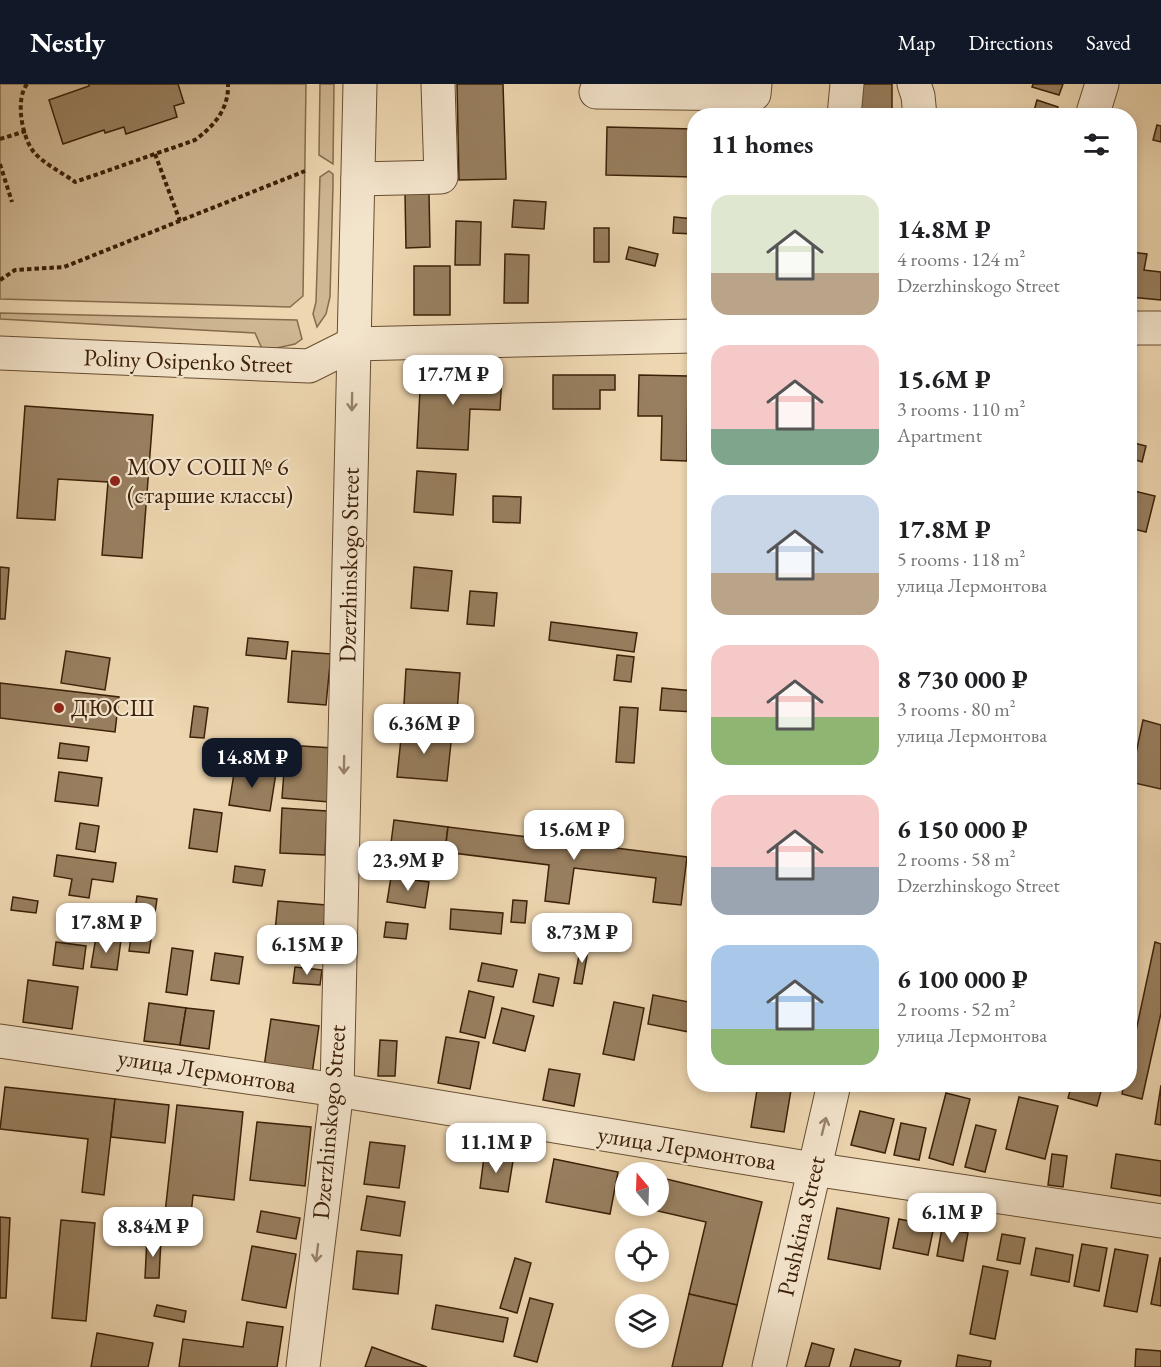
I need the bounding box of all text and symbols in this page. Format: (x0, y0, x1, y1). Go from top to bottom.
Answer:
text: Nestly (30, 24, 105, 60)
text: Map (898, 29, 935, 56)
text: Directions (968, 29, 1053, 56)
text: Saved (1086, 29, 1131, 56)
text: 11 homes (711, 127, 813, 161)
icon: filters (1080, 128, 1113, 161)
text: 14.8M ₽ (897, 212, 991, 246)
icon: home (759, 219, 831, 291)
text: 4 rooms · 124 m² (897, 246, 1025, 272)
text: Dzerzhinskogo Street (897, 272, 1060, 298)
street label: Poliny Osipenko Street (83, 341, 294, 380)
pin: 17.7M ₽ (398, 355, 508, 406)
text: 17.7M ₽ (417, 361, 489, 387)
text: 15.6M ₽ (897, 362, 991, 396)
icon: home (759, 369, 831, 441)
one-way arrow (346, 392, 358, 412)
text: 3 rooms · 110 m² (897, 396, 1025, 422)
text: Apartment (897, 422, 982, 448)
place label: МОУ СОШ № 6 (старшие классы) (127, 451, 293, 510)
street label: Dzerzhinskogo Street (331, 467, 366, 663)
marker: МОУ СОШ № 6 (старшие классы) (108, 474, 122, 488)
text: 17.8M ₽ (897, 512, 991, 546)
icon: home (759, 519, 831, 591)
text: 5 rooms · 118 m² (897, 546, 1025, 572)
text: улица Лермонтова (897, 572, 1047, 598)
text: 8 730 000 ₽ (897, 662, 1028, 696)
icon: home (759, 669, 831, 741)
place label: ДЮСШ (71, 692, 155, 723)
text: 3 rooms · 80 m² (897, 696, 1016, 722)
marker: ДЮСШ (52, 701, 66, 715)
pin: 6.36M ₽ (369, 704, 479, 755)
text: 6.36M ₽ (388, 710, 460, 736)
text: улица Лермонтова (897, 722, 1047, 748)
pin: 14.8M ₽ (197, 738, 307, 789)
text: 14.8M ₽ (216, 744, 288, 770)
one-way arrow (338, 755, 350, 775)
pin: 15.6M ₽ (519, 810, 629, 861)
text: 6 150 000 ₽ (897, 812, 1028, 846)
text: 15.6M ₽ (538, 816, 610, 842)
icon: home (759, 819, 831, 891)
pin: 23.9M ₽ (353, 841, 463, 892)
text: 2 rooms · 58 m² (897, 846, 1016, 872)
text: 23.9M ₽ (372, 847, 444, 873)
text: Dzerzhinskogo Street (897, 872, 1060, 898)
pin: 17.8M ₽ (51, 903, 161, 954)
text: 17.8M ₽ (70, 909, 142, 935)
pin: 8.73M ₽ (527, 913, 637, 964)
text: 8.73M ₽ (546, 919, 618, 945)
pin: 6.15M ₽ (252, 925, 362, 976)
text: 6.15M ₽ (271, 931, 343, 957)
text: 6 100 000 ₽ (897, 962, 1028, 996)
icon: home (759, 969, 831, 1041)
text: 2 rooms · 52 m² (897, 996, 1016, 1022)
text: улица Лермонтова (897, 1022, 1047, 1048)
street label: Dzerzhinskogo Street (305, 1023, 352, 1221)
street label: улица Лермонтова (116, 1041, 299, 1100)
one-way arrow (818, 1116, 830, 1135)
street label: улица Лермонтова (596, 1118, 779, 1177)
pin: 11.1M ₽ (441, 1123, 551, 1174)
text: 11.1M ₽ (460, 1129, 532, 1155)
street label: Pushkina Street (769, 1152, 832, 1299)
north arrow (615, 1162, 669, 1216)
map controls (615, 1162, 669, 1348)
pin: 6.1M ₽ (903, 1193, 1001, 1244)
text: 6.1M ₽ (921, 1199, 983, 1225)
pin: 8.84M ₽ (98, 1207, 208, 1258)
text: 8.84M ₽ (117, 1213, 189, 1239)
button: locate (615, 1228, 669, 1282)
one-way arrow (311, 1243, 322, 1262)
button: layers (615, 1294, 669, 1348)

